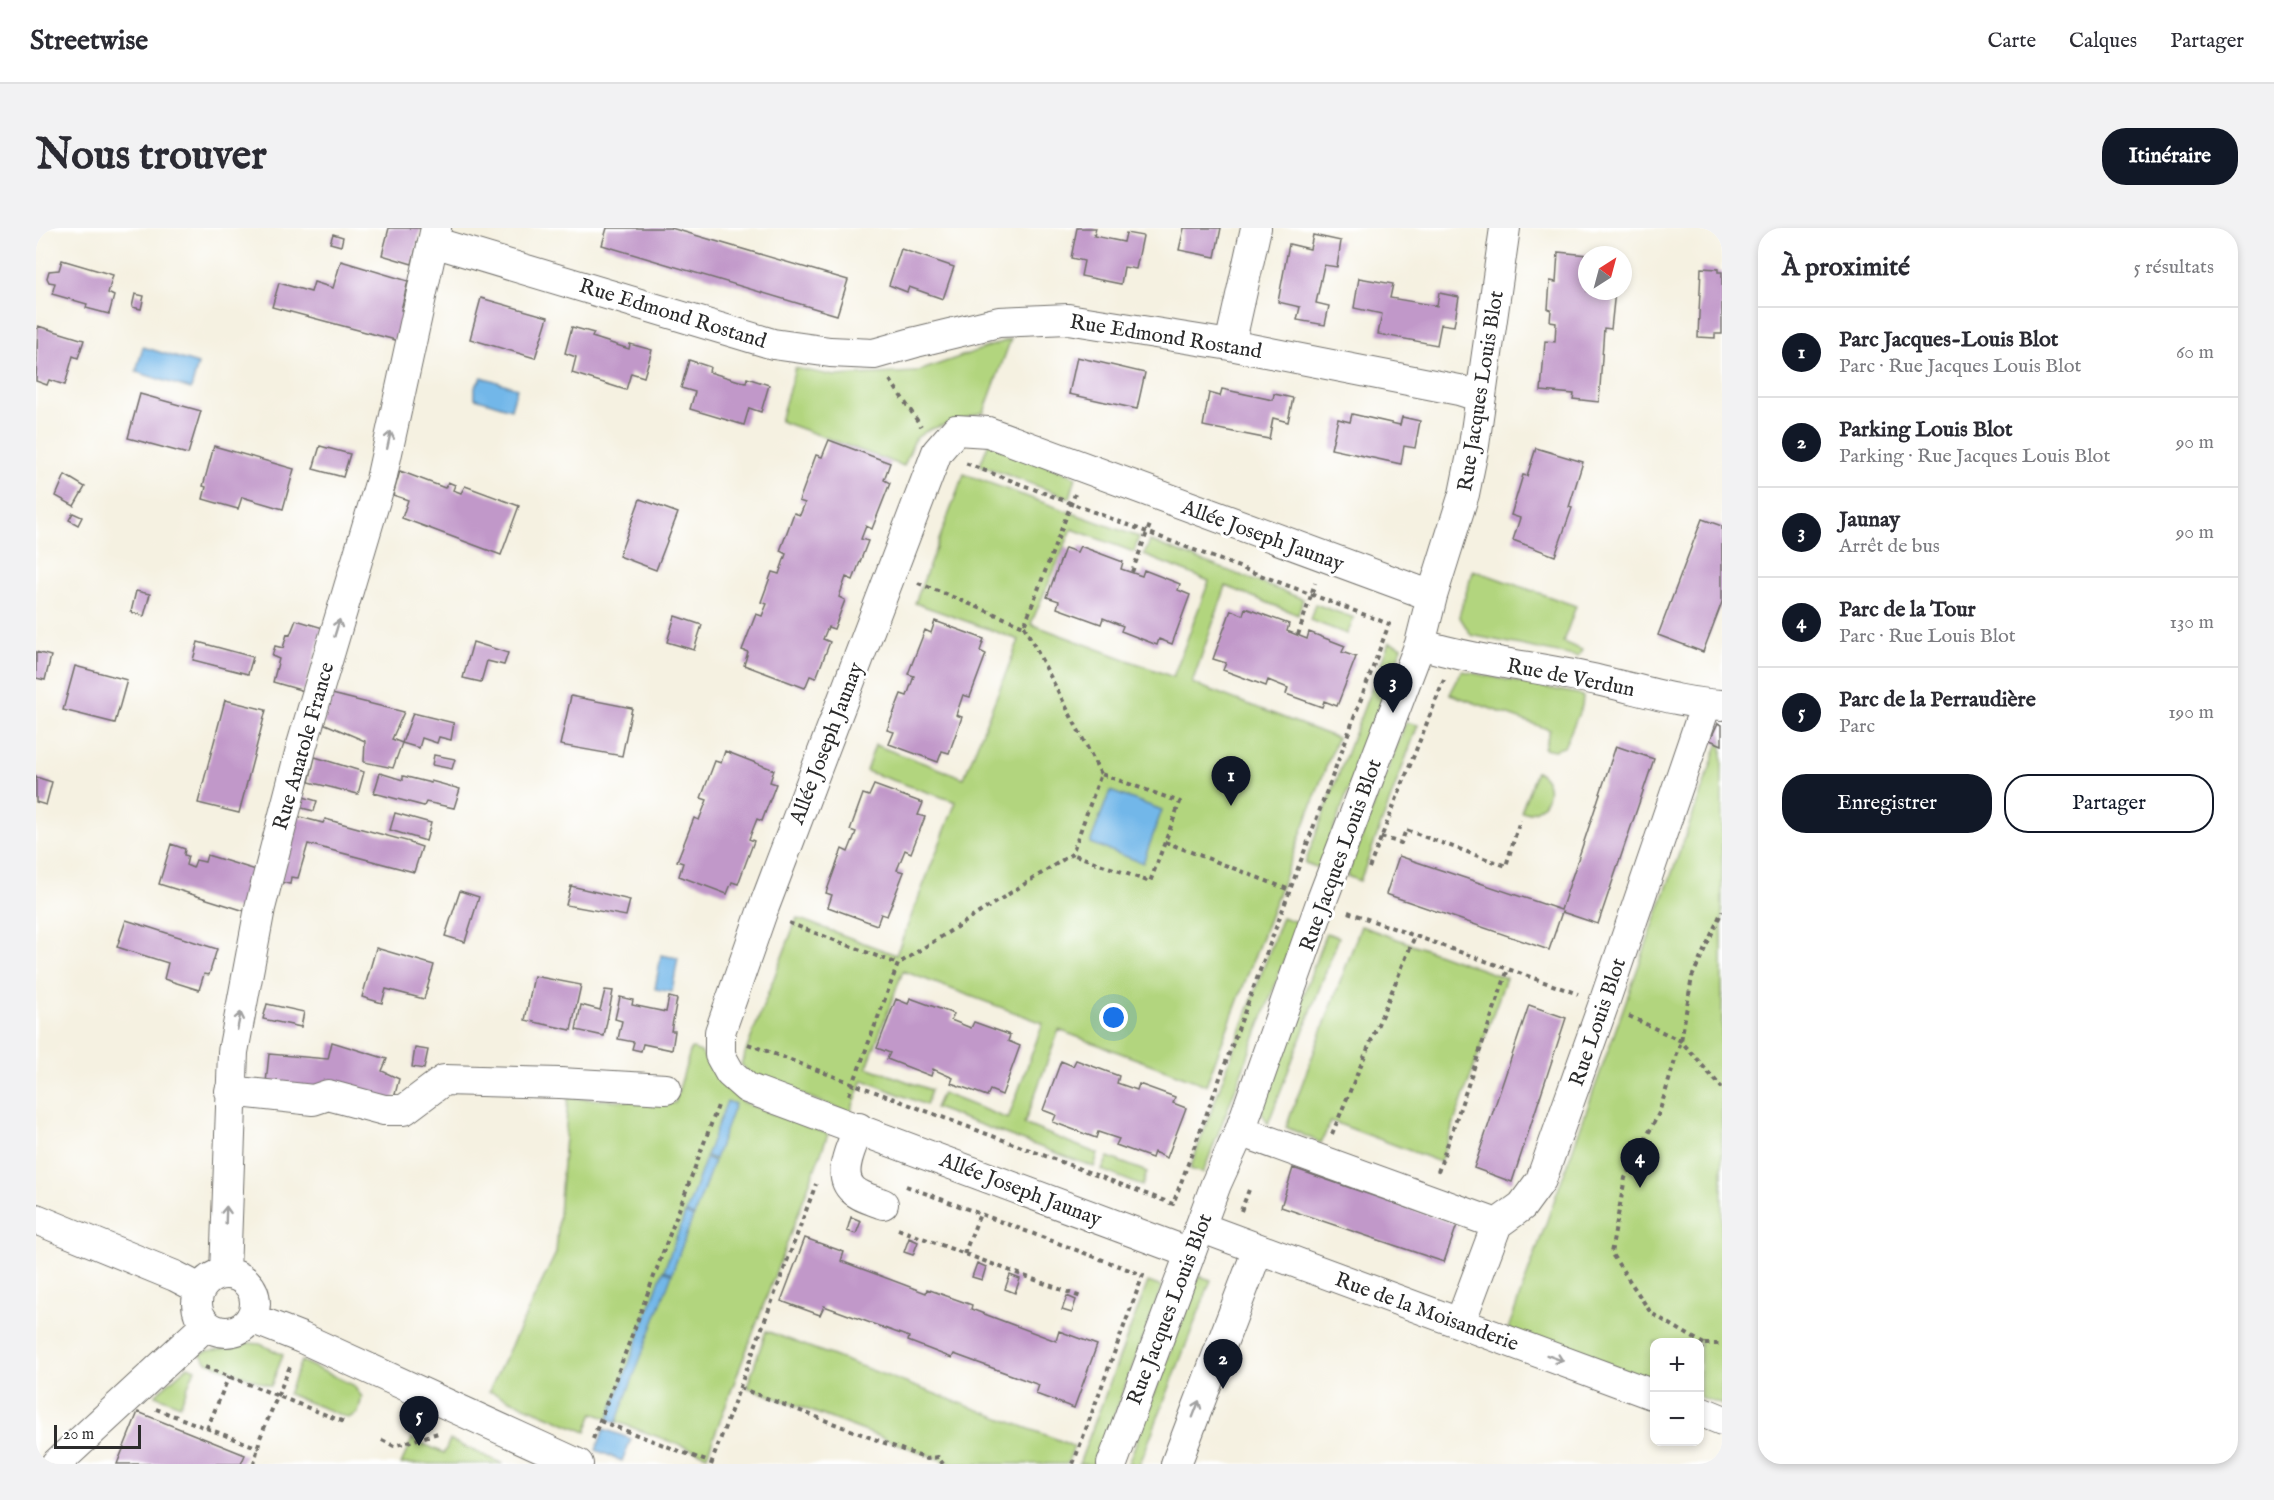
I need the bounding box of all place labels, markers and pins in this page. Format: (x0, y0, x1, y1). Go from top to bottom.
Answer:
pin: 3 (1374, 664, 1412, 713)
pin: 1 (1212, 756, 1250, 806)
pin: 4 (1620, 1138, 1660, 1188)
pin: 2 (1204, 1340, 1242, 1389)
pin: 5 (400, 1396, 439, 1446)

